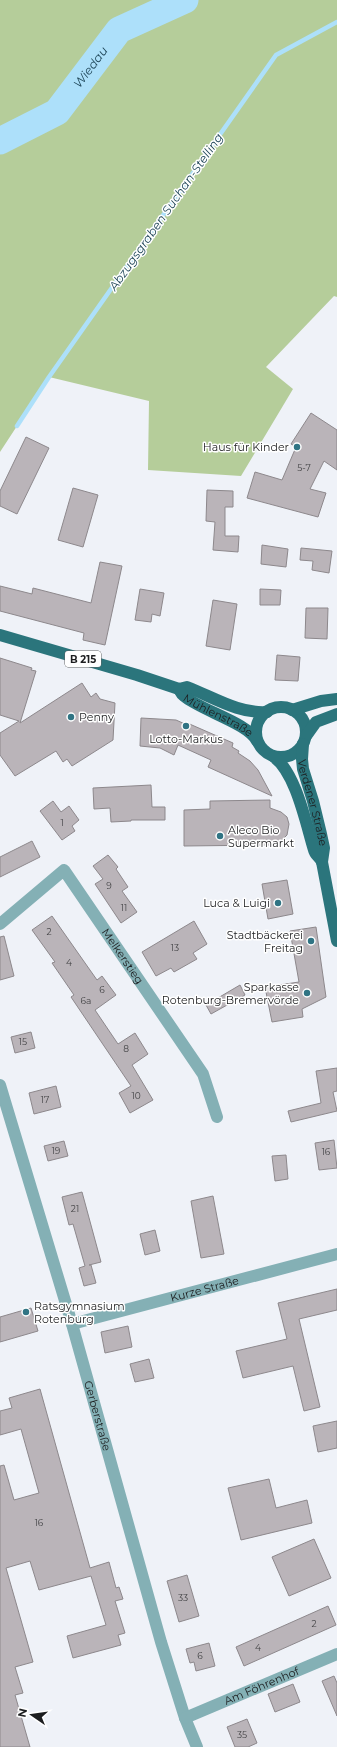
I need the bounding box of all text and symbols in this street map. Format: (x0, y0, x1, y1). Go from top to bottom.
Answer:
water label: Wiedau (70, 43, 111, 91)
water label: Abzugsgraben Suchan-Stelling (105, 130, 226, 294)
place label: Haus für Kinder (203, 440, 289, 454)
marker: Haus für Kinder (292, 442, 302, 452)
house number: 5-7 (297, 462, 311, 473)
road number: B 215 (65, 651, 101, 667)
street label: Mühlenstraße (181, 691, 256, 740)
place label: Penny (79, 710, 114, 724)
marker: Penny (66, 712, 76, 722)
marker: Lotto-Markus (181, 721, 191, 731)
place label: Lotto-Markus (149, 732, 223, 746)
street label: Verdener Straße (295, 759, 330, 848)
house number: 1 (60, 817, 64, 828)
place label: Aleco Bio Supermarkt (228, 823, 295, 850)
marker: Aleco Bio Supermarkt (215, 831, 225, 841)
house number: 9 (106, 880, 112, 891)
place label: Luca & Luigi (203, 896, 270, 910)
marker: Luca & Luigi (273, 898, 283, 908)
house number: 11 (121, 902, 127, 913)
house number: 2 (46, 926, 52, 937)
street label: Melkerstieg (99, 926, 147, 987)
place label: Stadtbäckerei Freitag (227, 928, 303, 955)
marker: Stadtbäckerei Freitag (306, 936, 316, 946)
house number: 13 (171, 942, 179, 953)
house number: 4 (66, 957, 72, 968)
place label: Sparkasse Rotenburg-Bremervörde (162, 980, 299, 1007)
house number: 6 (99, 984, 105, 995)
marker: Sparkasse Rotenburg-Bremervörde (302, 988, 312, 998)
house number: 6a (81, 995, 91, 1006)
house number: 15 (19, 1036, 27, 1047)
house number: 8 (123, 1043, 129, 1054)
house number: 10 (131, 1090, 141, 1101)
house number: 17 (41, 1094, 49, 1105)
house number: 19 (52, 1145, 61, 1156)
house number: 16 (322, 1146, 331, 1157)
house number: 21 (71, 1203, 79, 1214)
street label: Kurze Straße (169, 1273, 241, 1305)
place label: Ratsgymnasium Rotenburg (34, 1299, 125, 1326)
marker: Ratsgymnasium Rotenburg (21, 1307, 31, 1317)
street label: Gerberstraße (81, 1379, 114, 1453)
house number: 16 (35, 1517, 44, 1528)
house number: 33 (178, 1592, 188, 1603)
house number: 2 (311, 1618, 317, 1629)
house number: 4 (255, 1642, 261, 1653)
house number: 6 (197, 1650, 203, 1661)
street label: Am Föhrenhof (222, 1663, 302, 1708)
north arrow (12, 1695, 52, 1735)
text: N (14, 1707, 30, 1719)
house number: 35 (237, 1729, 247, 1740)

